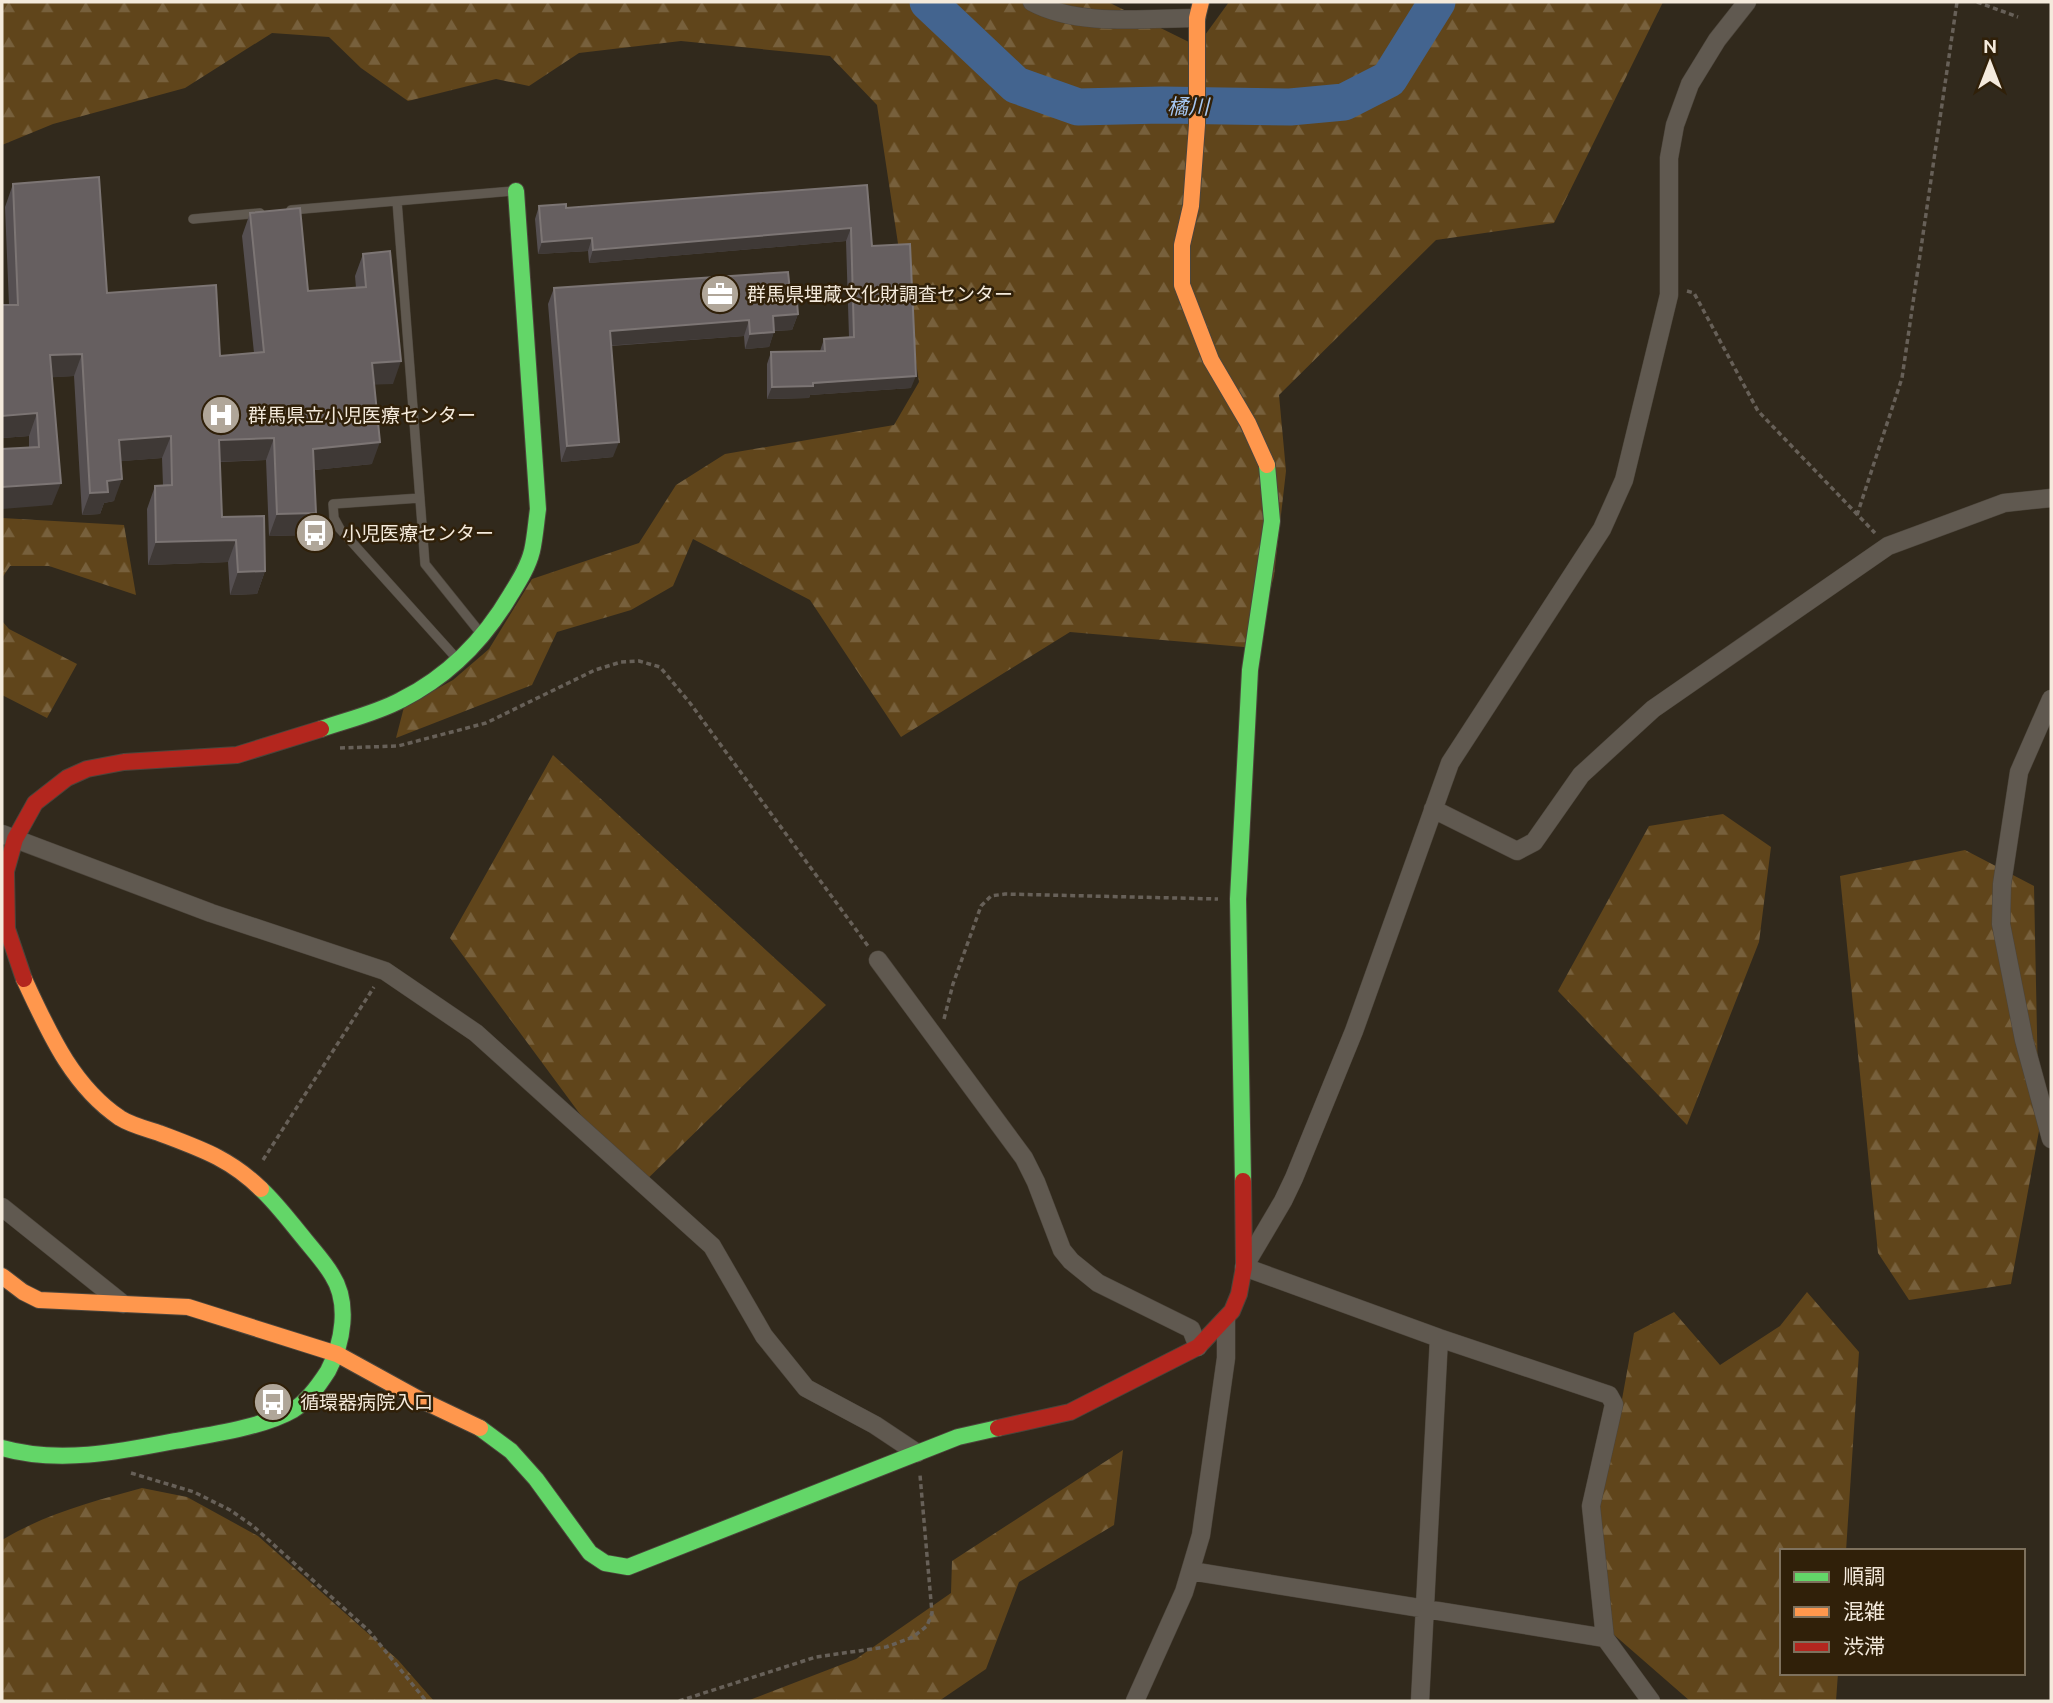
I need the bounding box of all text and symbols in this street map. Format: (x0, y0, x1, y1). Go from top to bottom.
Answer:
north arrow (1955, 28, 2025, 98)
text: N (1983, 35, 1997, 57)
water label: 橘川 (1167, 94, 1211, 118)
office icon: 群馬県埋蔵文化財調査センター (699, 273, 741, 315)
place label: 群馬県埋蔵文化財調査センター (747, 283, 1013, 305)
hospital icon: 群馬県立小児医療センター (200, 394, 242, 436)
place label: 群馬県立小児医療センター (248, 404, 476, 426)
bus stop icon: 小児医療センター (294, 512, 336, 554)
place label: 小児医療センター (342, 522, 494, 544)
bus stop icon: 循環器病院入口 (252, 1381, 294, 1423)
place label: 循環器病院入口 (300, 1391, 433, 1413)
legend (1780, 1549, 2025, 1675)
text: 順調 (1843, 1564, 1885, 1588)
text: 混雑 (1843, 1599, 1885, 1623)
text: 渋滞 (1843, 1634, 1885, 1658)

